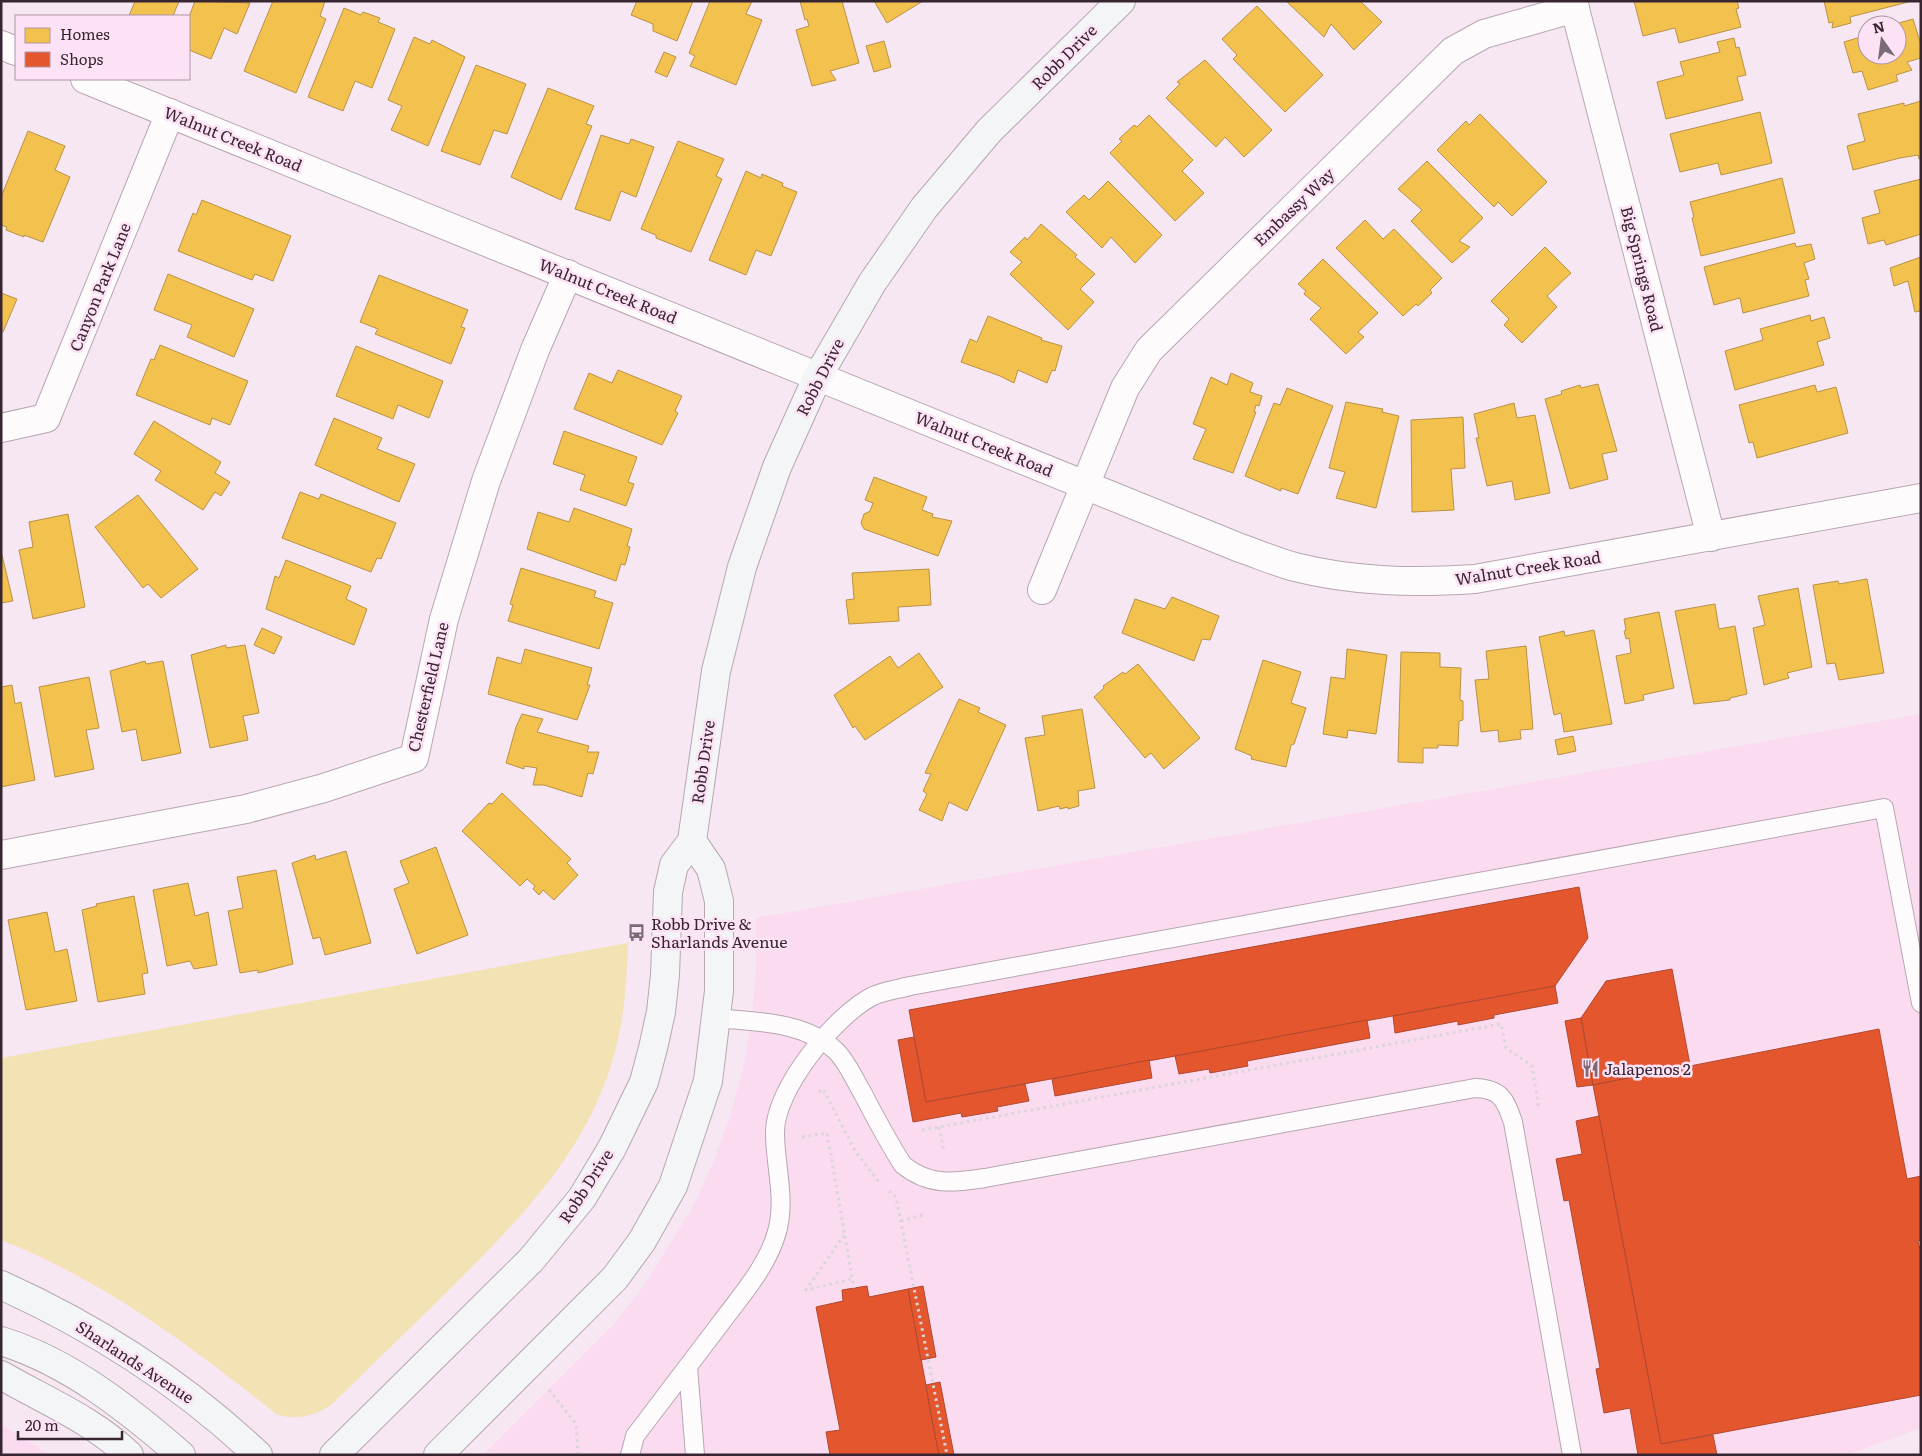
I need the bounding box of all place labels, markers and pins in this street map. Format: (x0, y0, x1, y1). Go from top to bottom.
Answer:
place label: Robb Drive & Sharlands Avenue (651, 911, 788, 953)
bus stop icon: Robb Drive & Sharlands Avenue (627, 923, 647, 943)
place label: Jalapenos 2 (1604, 1056, 1691, 1080)
restaurant icon: Jalapenos 2 (1580, 1059, 1600, 1079)

